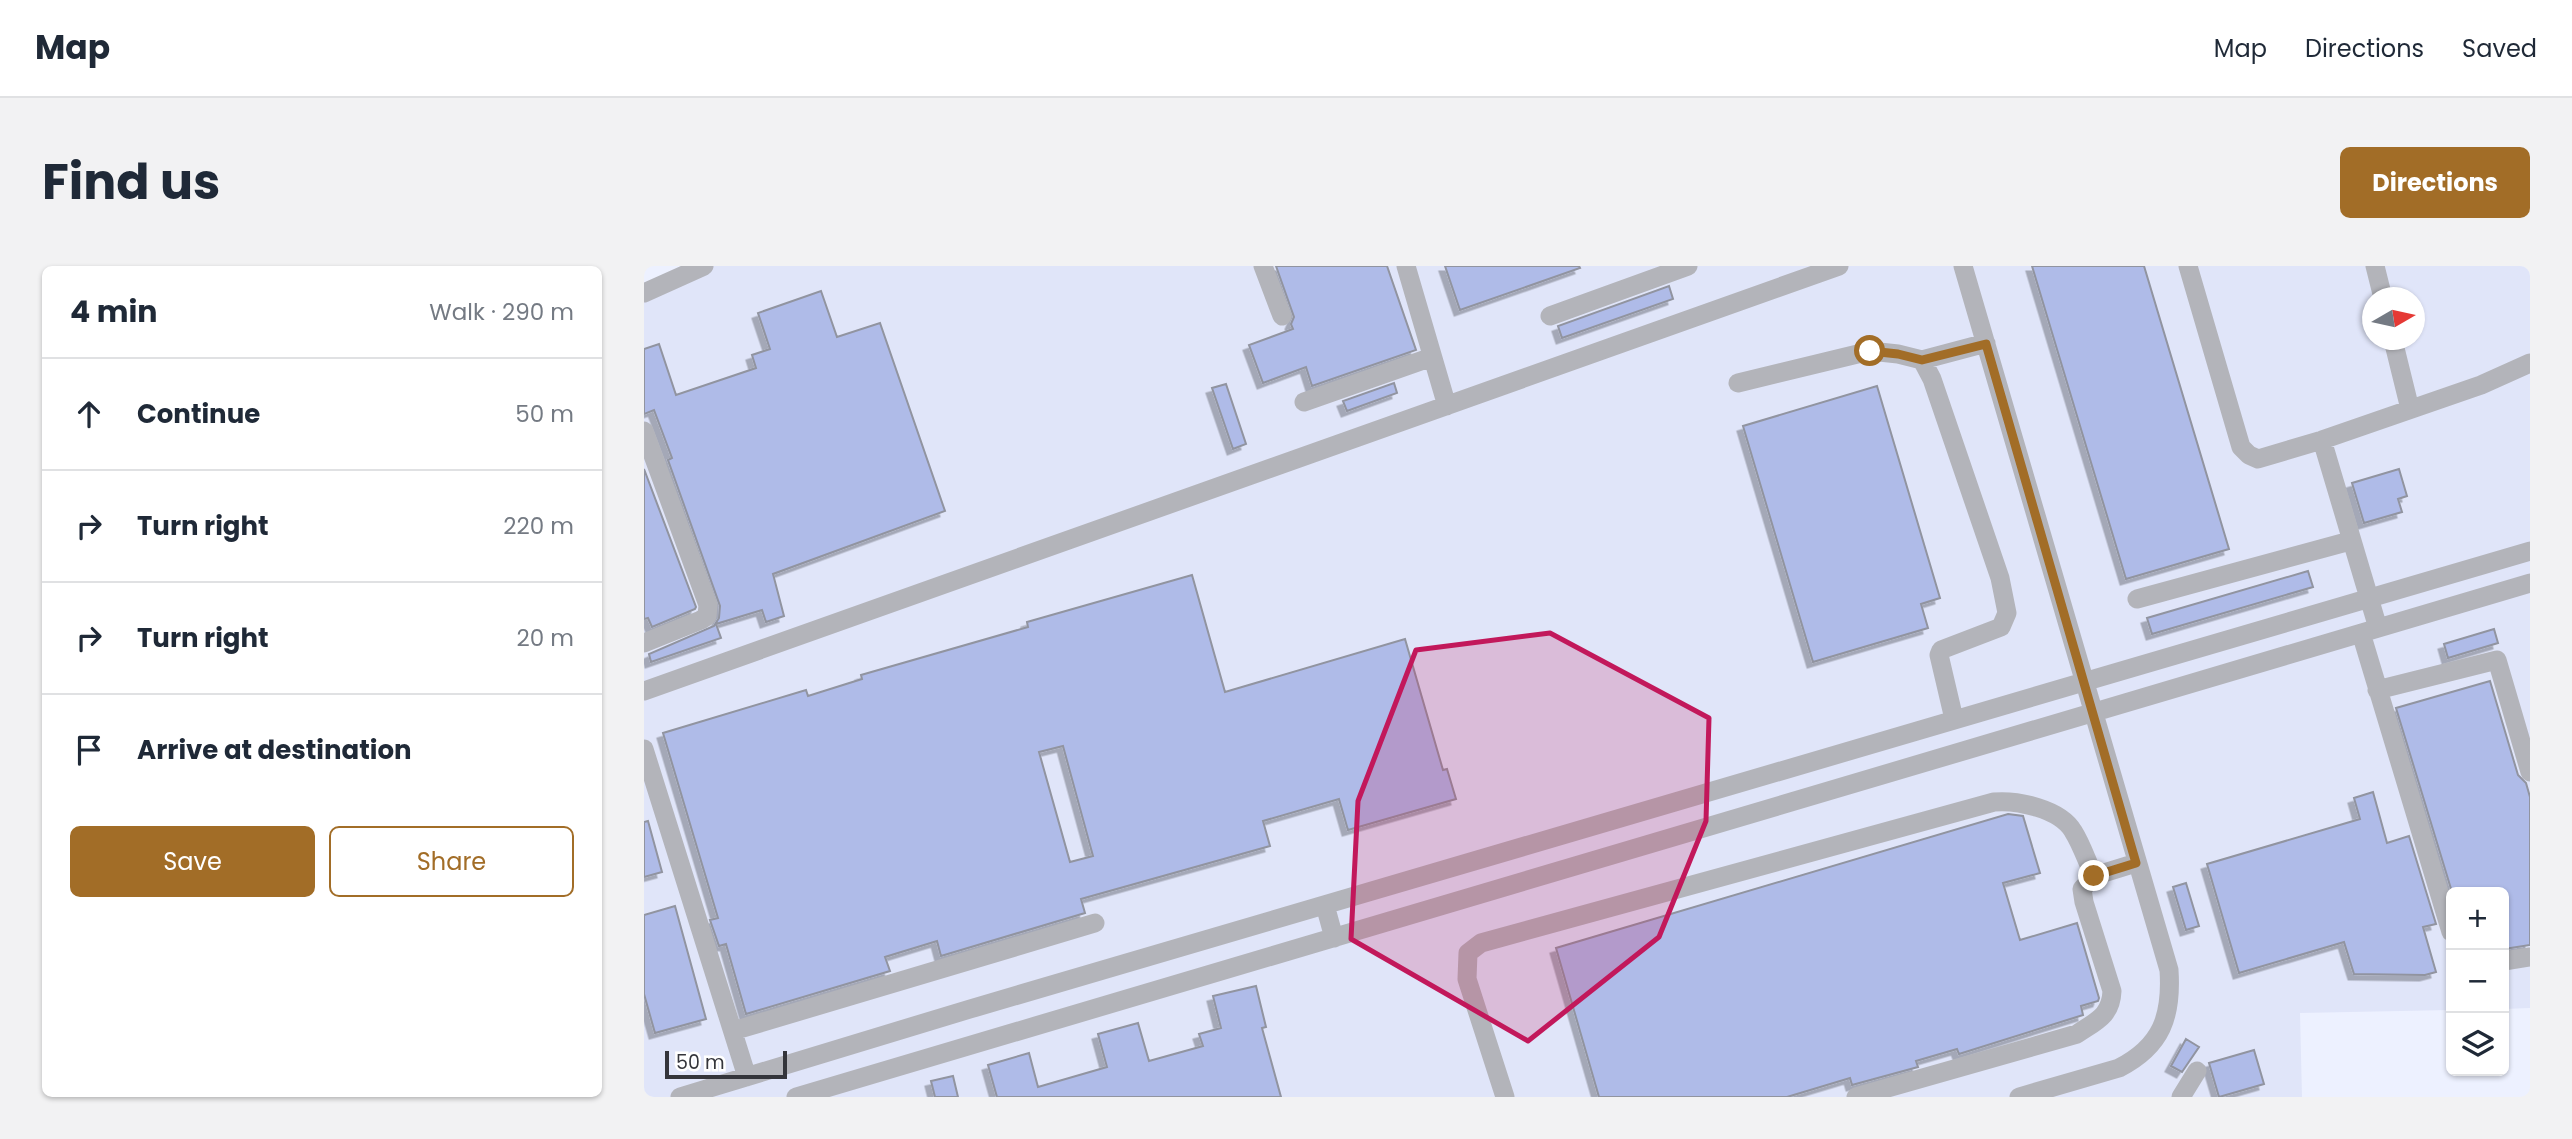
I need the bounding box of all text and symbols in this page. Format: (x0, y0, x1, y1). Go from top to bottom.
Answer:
text: Map (35, 24, 110, 71)
text: Map (2214, 32, 2267, 65)
text: Directions (2305, 32, 2424, 65)
text: Saved (2462, 32, 2537, 65)
button: Directions (2340, 147, 2530, 218)
text: Find us (42, 148, 220, 216)
north arrow (2362, 287, 2425, 350)
text: 4 min (70, 290, 158, 333)
text: Walk · 290 m (429, 296, 574, 328)
route start (1854, 335, 1885, 366)
icon: ahead (70, 395, 108, 433)
text: Continue (137, 396, 260, 432)
text: 50 m (515, 398, 574, 430)
icon: right (70, 507, 108, 545)
text: Turn right (137, 508, 269, 544)
text: 220 m (503, 510, 574, 542)
icon: right (70, 619, 108, 657)
text: Turn right (137, 620, 269, 656)
text: 20 m (516, 622, 574, 654)
icon: arrive (70, 731, 108, 769)
text: Arrive at destination (137, 732, 412, 768)
button: Save (70, 826, 315, 897)
button: Share (329, 826, 574, 897)
route end (2078, 860, 2109, 891)
map controls (2446, 887, 2509, 1076)
button: + (2446, 887, 2509, 950)
button: − (2446, 950, 2509, 1013)
button: layers (2446, 1013, 2509, 1076)
scale bar (665, 1048, 788, 1080)
text: 50 m (676, 1049, 725, 1076)

